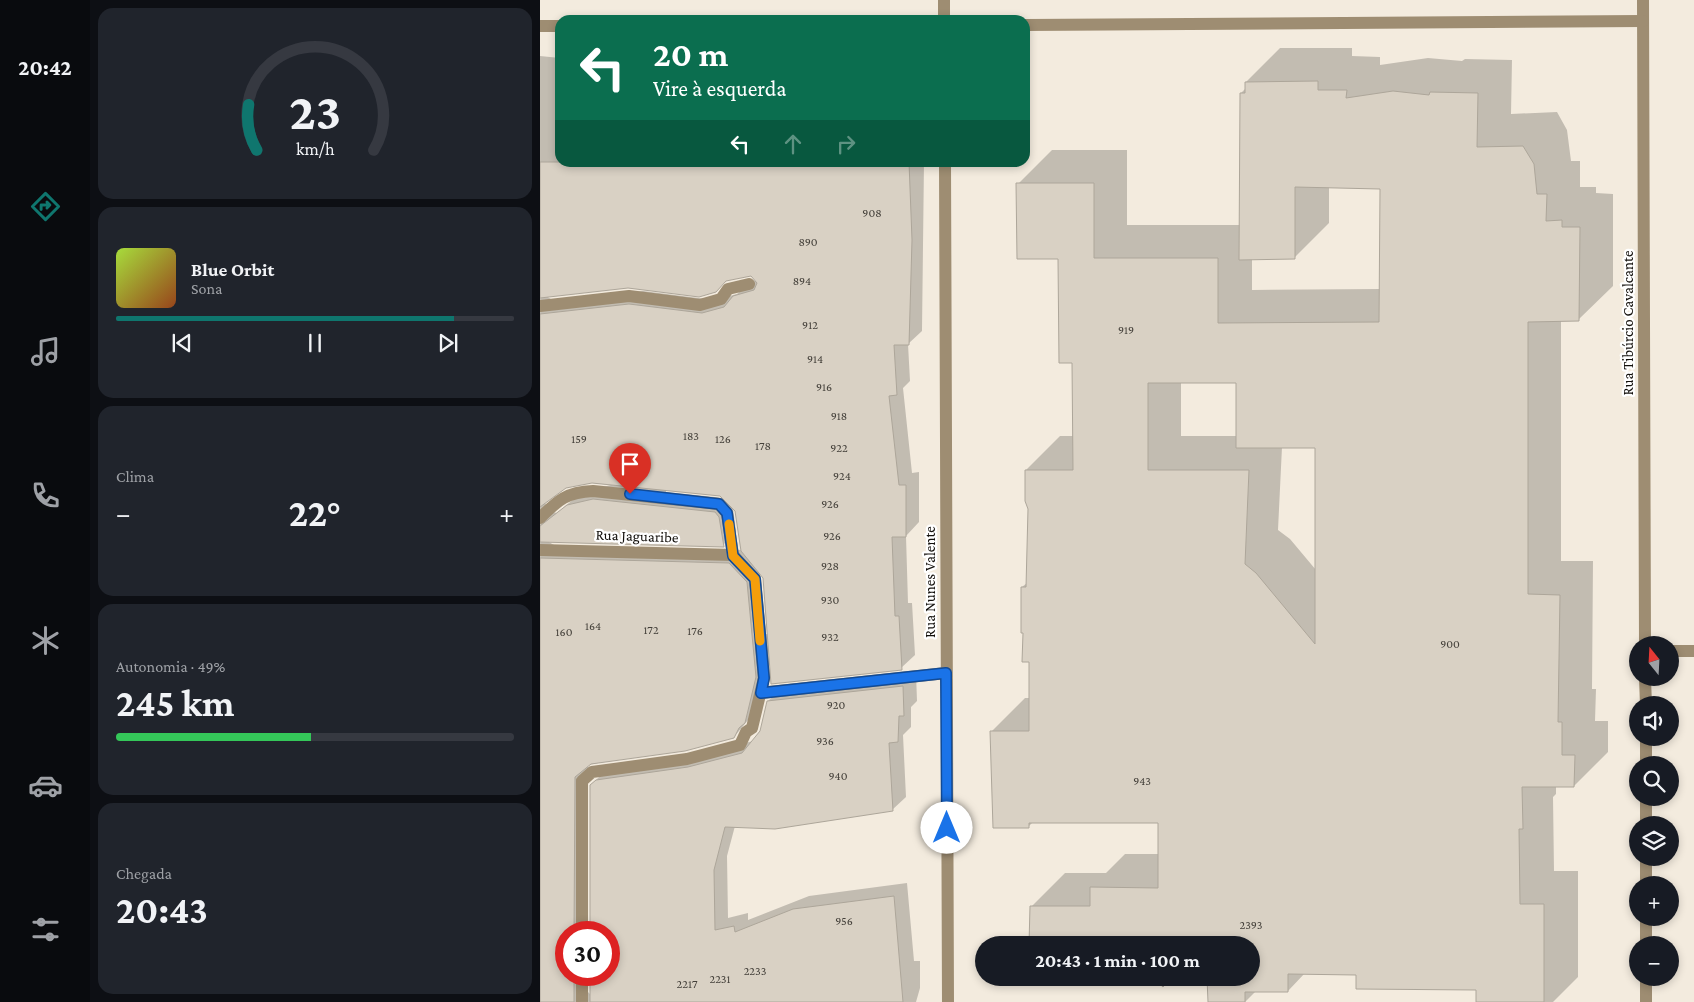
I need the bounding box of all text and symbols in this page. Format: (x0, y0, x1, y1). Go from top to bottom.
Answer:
icon: left (570, 35, 635, 100)
text: 20 m (653, 35, 728, 74)
text: 20:42 (18, 55, 72, 80)
text: Vire à esquerda (653, 76, 786, 101)
text: 23 (289, 82, 341, 140)
icon: left (726, 130, 754, 158)
icon: ahead (779, 130, 807, 158)
icon: right (832, 130, 860, 158)
text: km/h (296, 139, 335, 159)
icon: directions (28, 189, 63, 224)
house number: 908 (862, 206, 882, 220)
house number: 890 (798, 235, 818, 249)
street label: Rua Tibúrcio Cavalcante (1620, 250, 1636, 396)
text: Blue Orbit (191, 259, 274, 280)
house number: 894 (793, 274, 811, 288)
text: Sona (191, 280, 222, 297)
house number: 912 (802, 318, 818, 332)
house number: 919 (1118, 323, 1134, 337)
icon: previous (168, 329, 196, 357)
icon: pause (301, 329, 329, 357)
icon: next (434, 329, 462, 357)
icon: music (28, 334, 63, 369)
house number: 914 (807, 352, 823, 366)
house number: 916 (816, 380, 832, 394)
house number: 918 (831, 409, 847, 423)
house number: 183 (683, 429, 699, 443)
house number: 159 (571, 432, 587, 446)
house number: 126 (715, 432, 731, 446)
house number: 178 (755, 439, 771, 453)
house number: 922 (830, 441, 848, 455)
pin (609, 443, 651, 494)
icon: arrive (616, 450, 644, 478)
text: Clima (116, 468, 154, 485)
house number: 924 (833, 469, 851, 483)
icon: phone (28, 478, 63, 513)
text: 22° (289, 492, 341, 534)
house number: 926 (821, 497, 839, 511)
text: − (116, 498, 131, 529)
text: + (499, 498, 514, 529)
street label: Rua Nunes Valente (922, 526, 938, 638)
street label: Rua Jaguaribe (595, 527, 679, 546)
house number: 926 (823, 529, 841, 543)
house number: 928 (821, 559, 839, 573)
house number: 930 (821, 593, 839, 607)
house number: 164 (585, 619, 601, 633)
icon: climate (28, 623, 63, 658)
house number: 172 (643, 623, 659, 637)
house number: 176 (687, 624, 703, 638)
house number: 160 (556, 625, 573, 639)
house number: 932 (821, 630, 839, 644)
north arrow (1629, 636, 1679, 686)
map controls (1629, 636, 1679, 986)
house number: 900 (1440, 637, 1460, 651)
text: Autonomia · 49% (116, 658, 225, 675)
text: 245 km (116, 682, 234, 724)
button: sound (1629, 696, 1679, 746)
house number: 920 (827, 698, 845, 712)
house number: 936 (816, 734, 834, 748)
button: search (1629, 756, 1679, 806)
icon: car (28, 768, 63, 803)
house number: 940 (829, 769, 848, 783)
house number: 943 (1133, 774, 1151, 788)
position arrow (920, 801, 972, 853)
button: layers (1629, 816, 1679, 866)
text: Chegada (116, 865, 172, 882)
button: + (1629, 876, 1679, 926)
text: 20:43 (116, 889, 208, 931)
icon: filters (28, 912, 63, 947)
house number: 956 (835, 914, 853, 928)
house number: 2393 (1240, 918, 1263, 932)
speed limit sign: 30 (555, 921, 620, 986)
button: − (1629, 936, 1679, 986)
text: 20:43 · 1 min · 100 m (1035, 950, 1200, 971)
house number: 2233 (744, 964, 767, 978)
house number: 2231 (709, 972, 731, 986)
house number: 2217 (677, 977, 698, 991)

